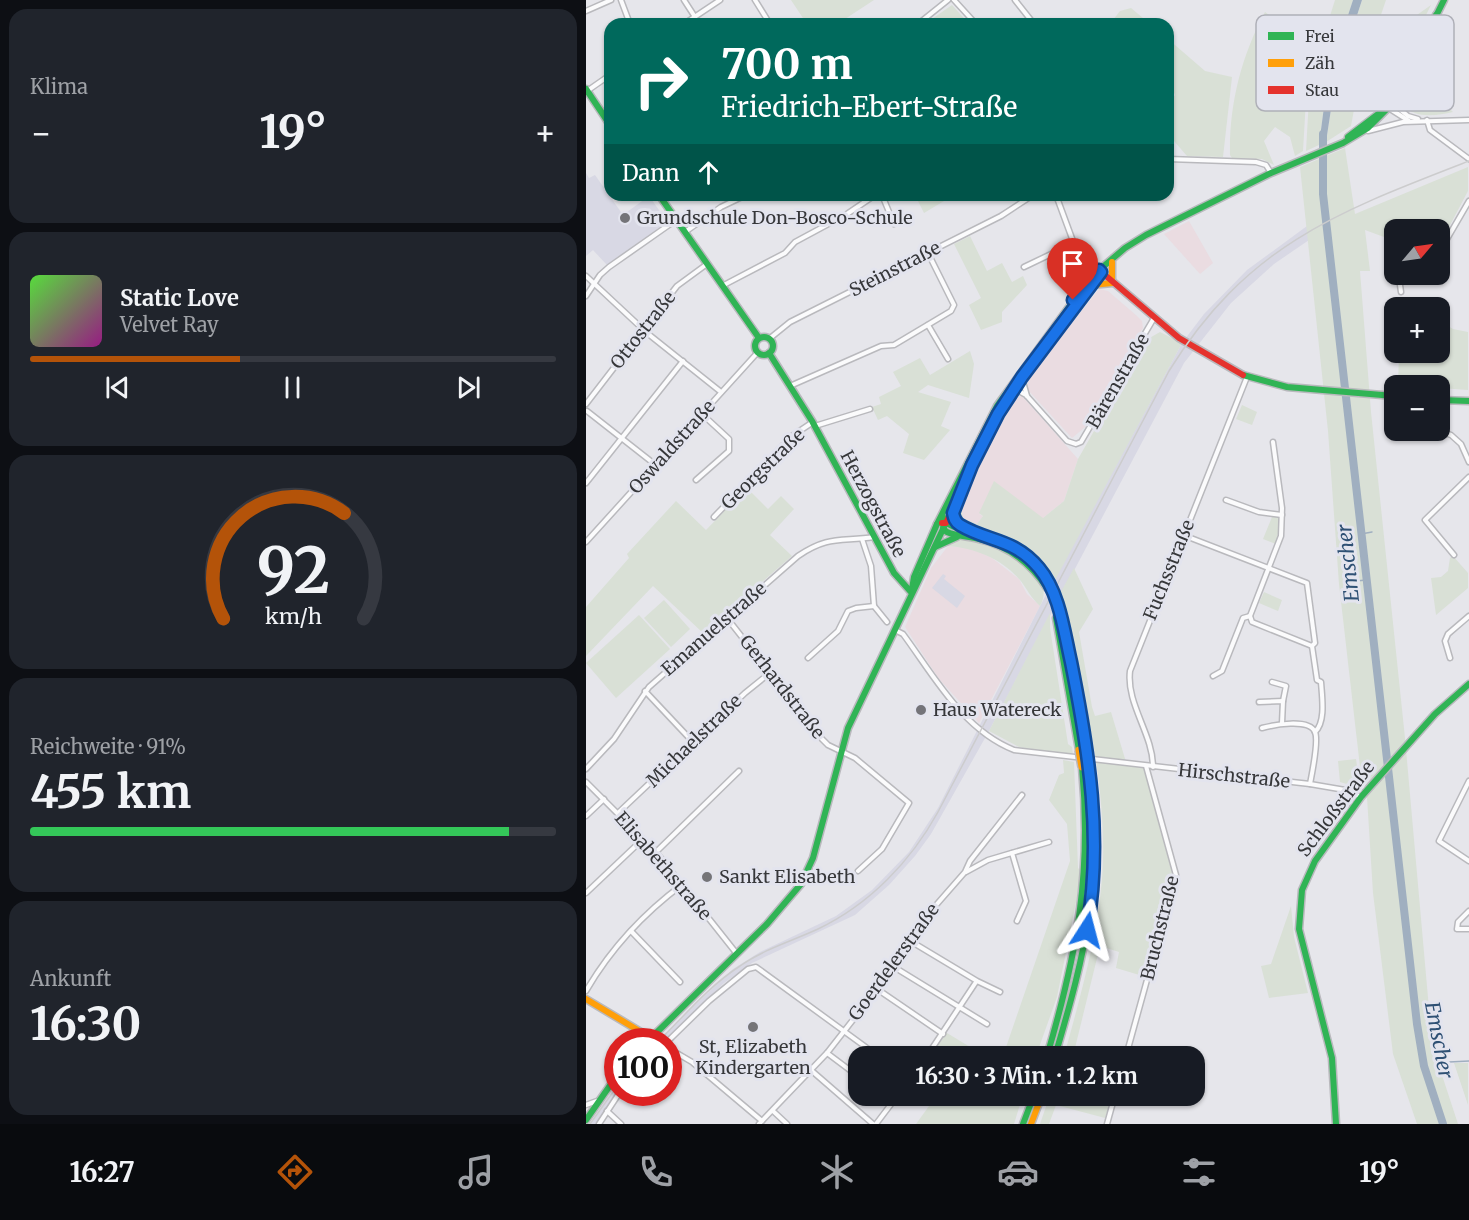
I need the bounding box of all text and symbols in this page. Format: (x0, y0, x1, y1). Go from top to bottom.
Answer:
legend (1256, 15, 1454, 111)
text: Frei (1305, 26, 1335, 46)
text: 700 m (721, 38, 853, 90)
icon: right (622, 42, 700, 120)
text: Zäh (1305, 53, 1335, 73)
text: Klima (30, 74, 88, 99)
text: Stau (1305, 80, 1339, 100)
text: Friedrich-Ebert-Straße (721, 90, 1017, 124)
text: 19° (259, 104, 327, 160)
text: − (30, 113, 52, 154)
text: + (534, 113, 556, 154)
icon: ahead (692, 156, 725, 189)
text: Dann (622, 159, 680, 187)
place label: Grundschule Don-Bosco-Schule (637, 206, 913, 229)
marker: Grundschule Don-Bosco-Schule (618, 211, 632, 225)
north arrow (1384, 219, 1450, 285)
map controls (1384, 219, 1450, 441)
street label: Steinstraße (845, 236, 944, 301)
pin (1047, 238, 1098, 300)
icon: arrive (1056, 247, 1089, 280)
text: Static Love (120, 284, 239, 312)
street label: Ottostraße (605, 286, 680, 373)
button: + (1384, 297, 1450, 363)
text: Velvet Ray (120, 312, 219, 337)
street label: Bärenstraße (1081, 329, 1154, 432)
icon: previous (101, 371, 134, 404)
icon: pause (276, 371, 309, 404)
icon: next (452, 371, 485, 404)
button: − (1384, 375, 1450, 441)
street label: Oswaldstraße (624, 395, 720, 498)
street label: Georgstraße (716, 423, 809, 514)
street label: Herzogstraße (836, 446, 911, 561)
street label: Fuchsstraße (1138, 516, 1199, 623)
water label: Emscher (1331, 522, 1364, 603)
text: 92 (256, 532, 330, 610)
street label: Emanuelstraße (657, 577, 771, 680)
text: km/h (265, 603, 321, 630)
street label: Gerhardstraße (735, 630, 830, 743)
street label: Michaelstraße (641, 689, 746, 792)
place label: Haus Watereck (933, 698, 1062, 721)
marker: Haus Watereck (914, 703, 928, 717)
text: Reichweite · 91% (30, 734, 186, 759)
street label: Schloßstraße (1292, 756, 1379, 861)
street label: Hirschstraße (1177, 758, 1291, 793)
text: 455 km (30, 764, 191, 820)
street label: Elisabethstraße (610, 807, 717, 925)
place label: Sankt Elisabeth (719, 865, 856, 888)
marker: Sankt Elisabeth (700, 870, 714, 884)
street label: Bruchstraße (1135, 873, 1184, 983)
position arrow (1055, 898, 1119, 962)
street label: Goerdelerstraße (843, 899, 944, 1025)
text: Ankunft (30, 966, 111, 991)
text: 16:30 (30, 996, 141, 1052)
water label: Emscher (1420, 999, 1459, 1081)
marker: St, Elizabeth Kindergarten (746, 1020, 760, 1034)
speed limit sign: 100 (604, 1028, 682, 1106)
place label: St, Elizabeth Kindergarten (695, 1035, 811, 1079)
text: 16:30 · 3 Min. · 1.2 km (915, 1062, 1138, 1090)
icon: directions (274, 1151, 316, 1193)
icon: music (455, 1151, 497, 1193)
icon: phone (635, 1151, 677, 1193)
icon: climate (816, 1151, 858, 1193)
icon: car (997, 1151, 1039, 1193)
icon: filters (1178, 1151, 1220, 1193)
text: 16:27 (69, 1155, 135, 1189)
text: 19° (1359, 1155, 1400, 1189)

